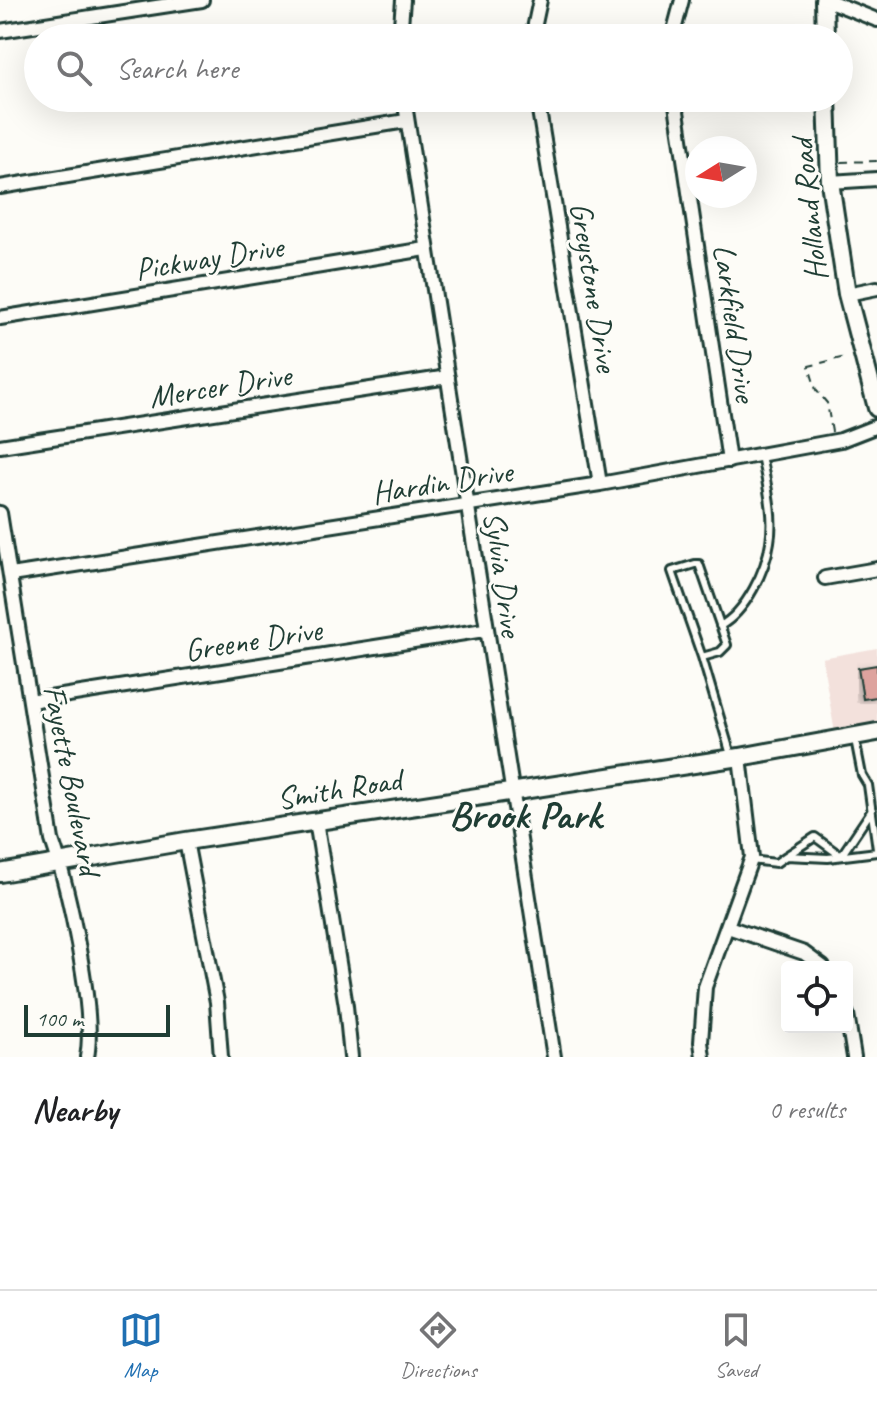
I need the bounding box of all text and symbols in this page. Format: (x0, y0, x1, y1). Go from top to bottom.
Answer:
search box (24, 24, 853, 112)
icon: search (52, 46, 96, 90)
text: Search here (116, 49, 238, 87)
street label: Holland Road (781, 132, 837, 283)
north arrow (685, 136, 757, 208)
street label: Greystone Drive (560, 199, 628, 377)
street label: Pickway Drive (132, 226, 288, 290)
street label: Larkfield Drive (704, 242, 767, 407)
street label: Mercer Drive (146, 354, 296, 417)
street label: Hardin Drive (369, 450, 518, 513)
street label: Sylvia Drive (474, 509, 532, 642)
street label: Greene Drive (182, 609, 327, 671)
street label: Fayette Boulevard (34, 682, 111, 882)
street label: Smith Road (274, 758, 408, 819)
district label: Brook Park (449, 790, 605, 840)
map controls (781, 961, 853, 1033)
button: locate (781, 961, 853, 1033)
scale bar (24, 1001, 170, 1037)
text: 100 m (36, 1005, 83, 1033)
text: Nearby (32, 1088, 118, 1131)
text: 0 results (769, 1093, 845, 1126)
tab: Map (119, 1308, 163, 1384)
tab: Directions (400, 1308, 477, 1384)
tab: Saved (714, 1308, 758, 1384)

